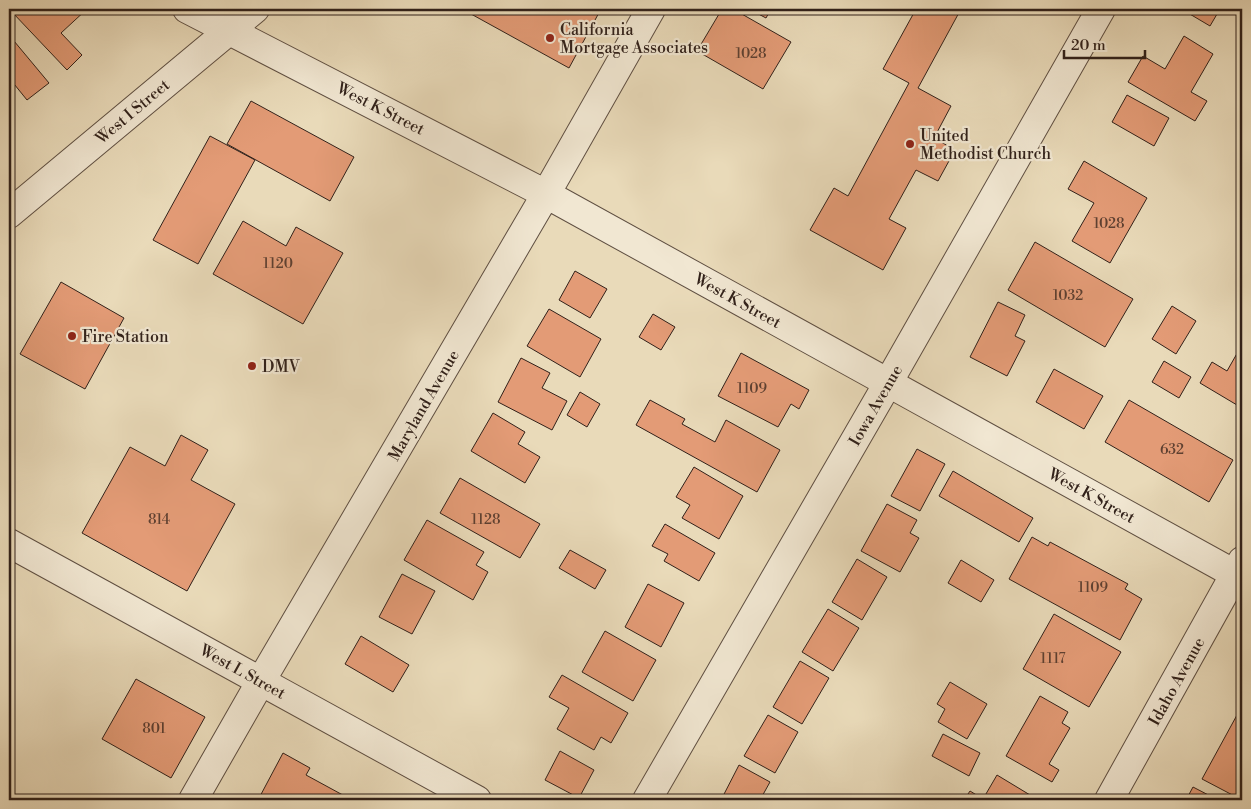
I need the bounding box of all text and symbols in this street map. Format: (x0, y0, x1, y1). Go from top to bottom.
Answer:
place label: California Mortgage Associates (560, 20, 708, 58)
scale bar (1064, 28, 1145, 60)
marker: California Mortgage Associates (544, 32, 556, 44)
text: 20 m (1071, 36, 1106, 55)
house number: 1028 (735, 45, 767, 63)
street label: West I Street (91, 75, 174, 149)
street label: West K Street (332, 78, 428, 140)
place label: United Methodist Church (920, 126, 1051, 164)
marker: United Methodist Church (904, 138, 916, 150)
house number: 1028 (1093, 215, 1125, 233)
house number: 1120 (263, 255, 293, 273)
street label: West K Street (690, 268, 785, 333)
house number: 1032 (1053, 287, 1083, 305)
place label: Fire Station (82, 327, 169, 347)
marker: Fire Station (66, 330, 78, 342)
street label: Maryland Avenue (384, 346, 464, 465)
place label: DMV (262, 357, 301, 377)
marker: DMV (246, 360, 258, 372)
street label: Iowa Avenue (845, 362, 907, 449)
house number: 1109 (737, 380, 767, 398)
house number: 632 (1160, 441, 1184, 459)
street label: West K Street (1044, 463, 1139, 528)
house number: 814 (148, 511, 170, 529)
house number: 1128 (471, 511, 501, 529)
house number: 1109 (1078, 579, 1108, 597)
street label: Idaho Avenue (1144, 634, 1209, 729)
street label: West L Street (195, 640, 289, 704)
house number: 1117 (1040, 650, 1066, 668)
house number: 801 (142, 720, 166, 738)

